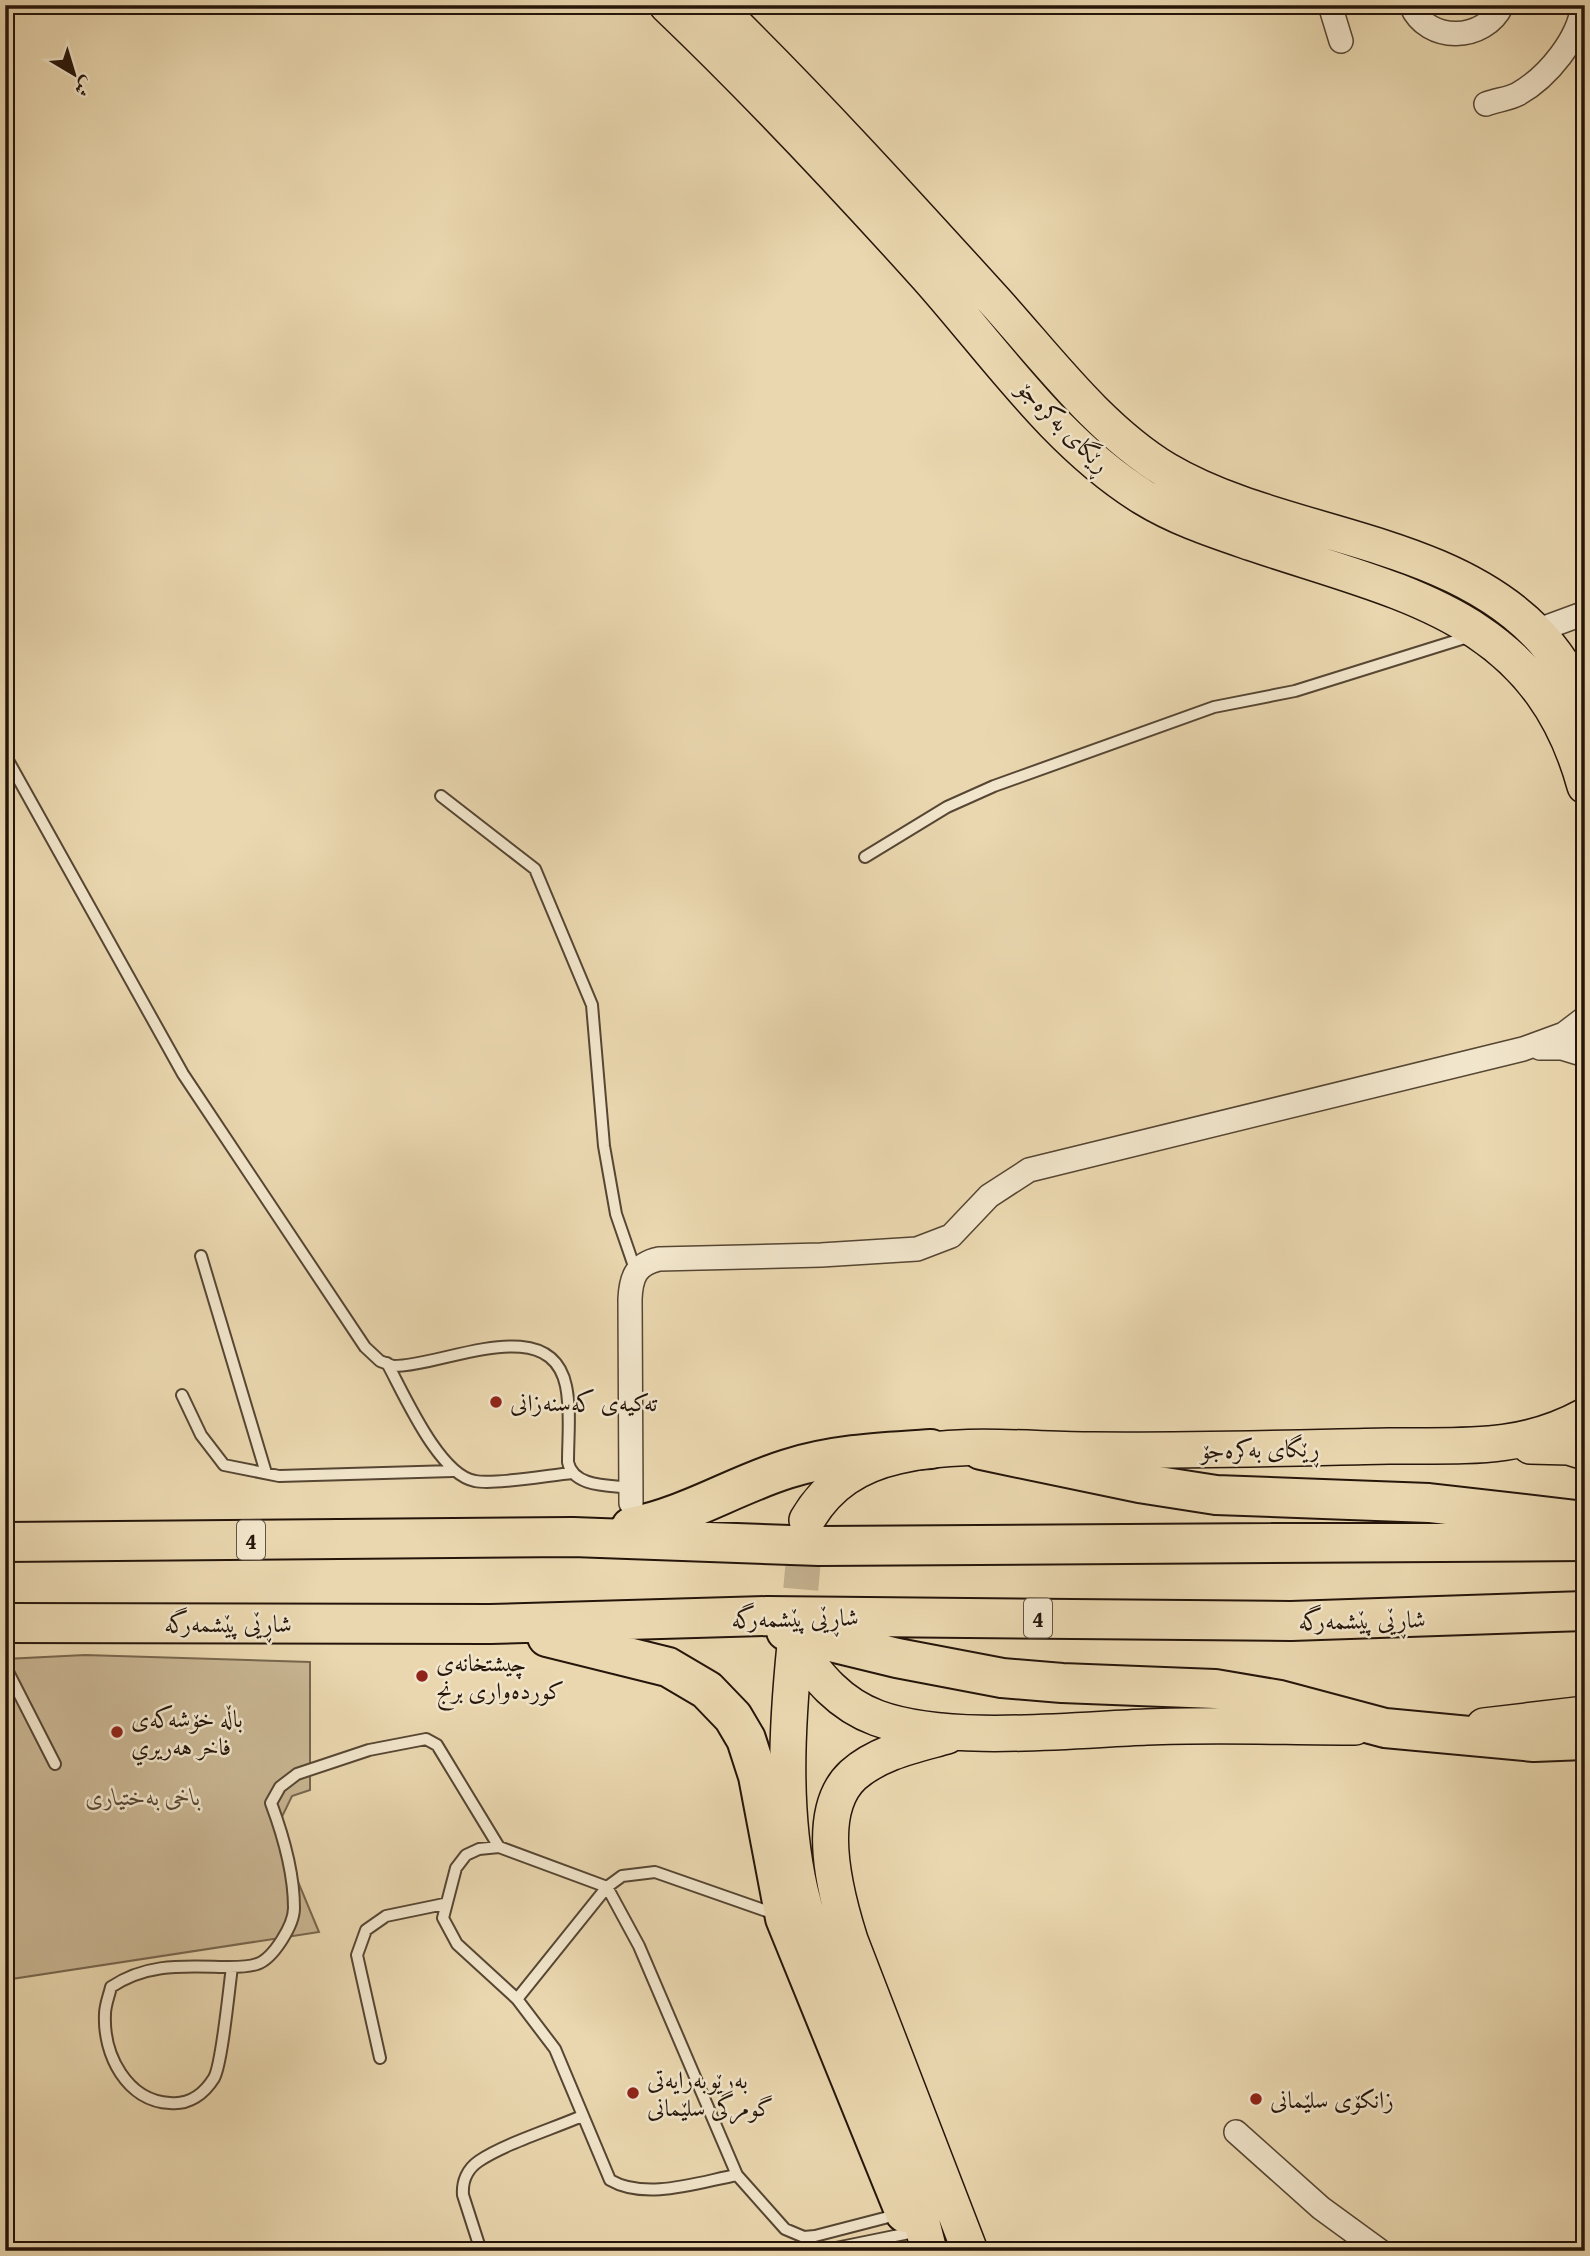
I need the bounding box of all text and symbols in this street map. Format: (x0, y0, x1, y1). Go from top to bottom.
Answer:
north arrow (38, 38, 108, 108)
text: ش (68, 71, 101, 104)
street label: ڕێگای بەکرەجۆ (1007, 370, 1118, 482)
place label: تەکیەی کەسنەزانی (510, 1385, 658, 1420)
marker: تەکیەی کەسنەزانی (488, 1394, 504, 1410)
street label: ڕێگای بەکرەجۆ (1198, 1430, 1320, 1470)
road number: 4 (237, 1520, 265, 1560)
road number: 4 (1024, 1598, 1052, 1638)
street label: شاڕێی پێشمەرگە (731, 1599, 859, 1639)
street label: شاڕێی پێشمەرگە (1298, 1601, 1426, 1641)
street label: شاڕێی پێشمەرگە (164, 1606, 292, 1643)
place label: چيشتخانەی کوردەواری برنج (436, 1645, 564, 1711)
marker: چيشتخانەی کوردەواری برنج (414, 1668, 430, 1684)
place label: باڵە خۆشەکەی فاخر هەريري (131, 1701, 243, 1766)
marker: باڵە خۆشەکەی فاخر هەريري (109, 1724, 125, 1740)
park label: باخی بەختیاری (85, 1779, 201, 1814)
place label: بەڕێوبەرایەتی گومرگی سلێمانی (647, 2062, 773, 2125)
place label: زانکۆی سلێمانی (1270, 2082, 1394, 2117)
marker: بەڕێوبەرایەتی گومرگی سلێمانی (625, 2085, 641, 2101)
marker: زانکۆی سلێمانی (1248, 2091, 1264, 2107)

